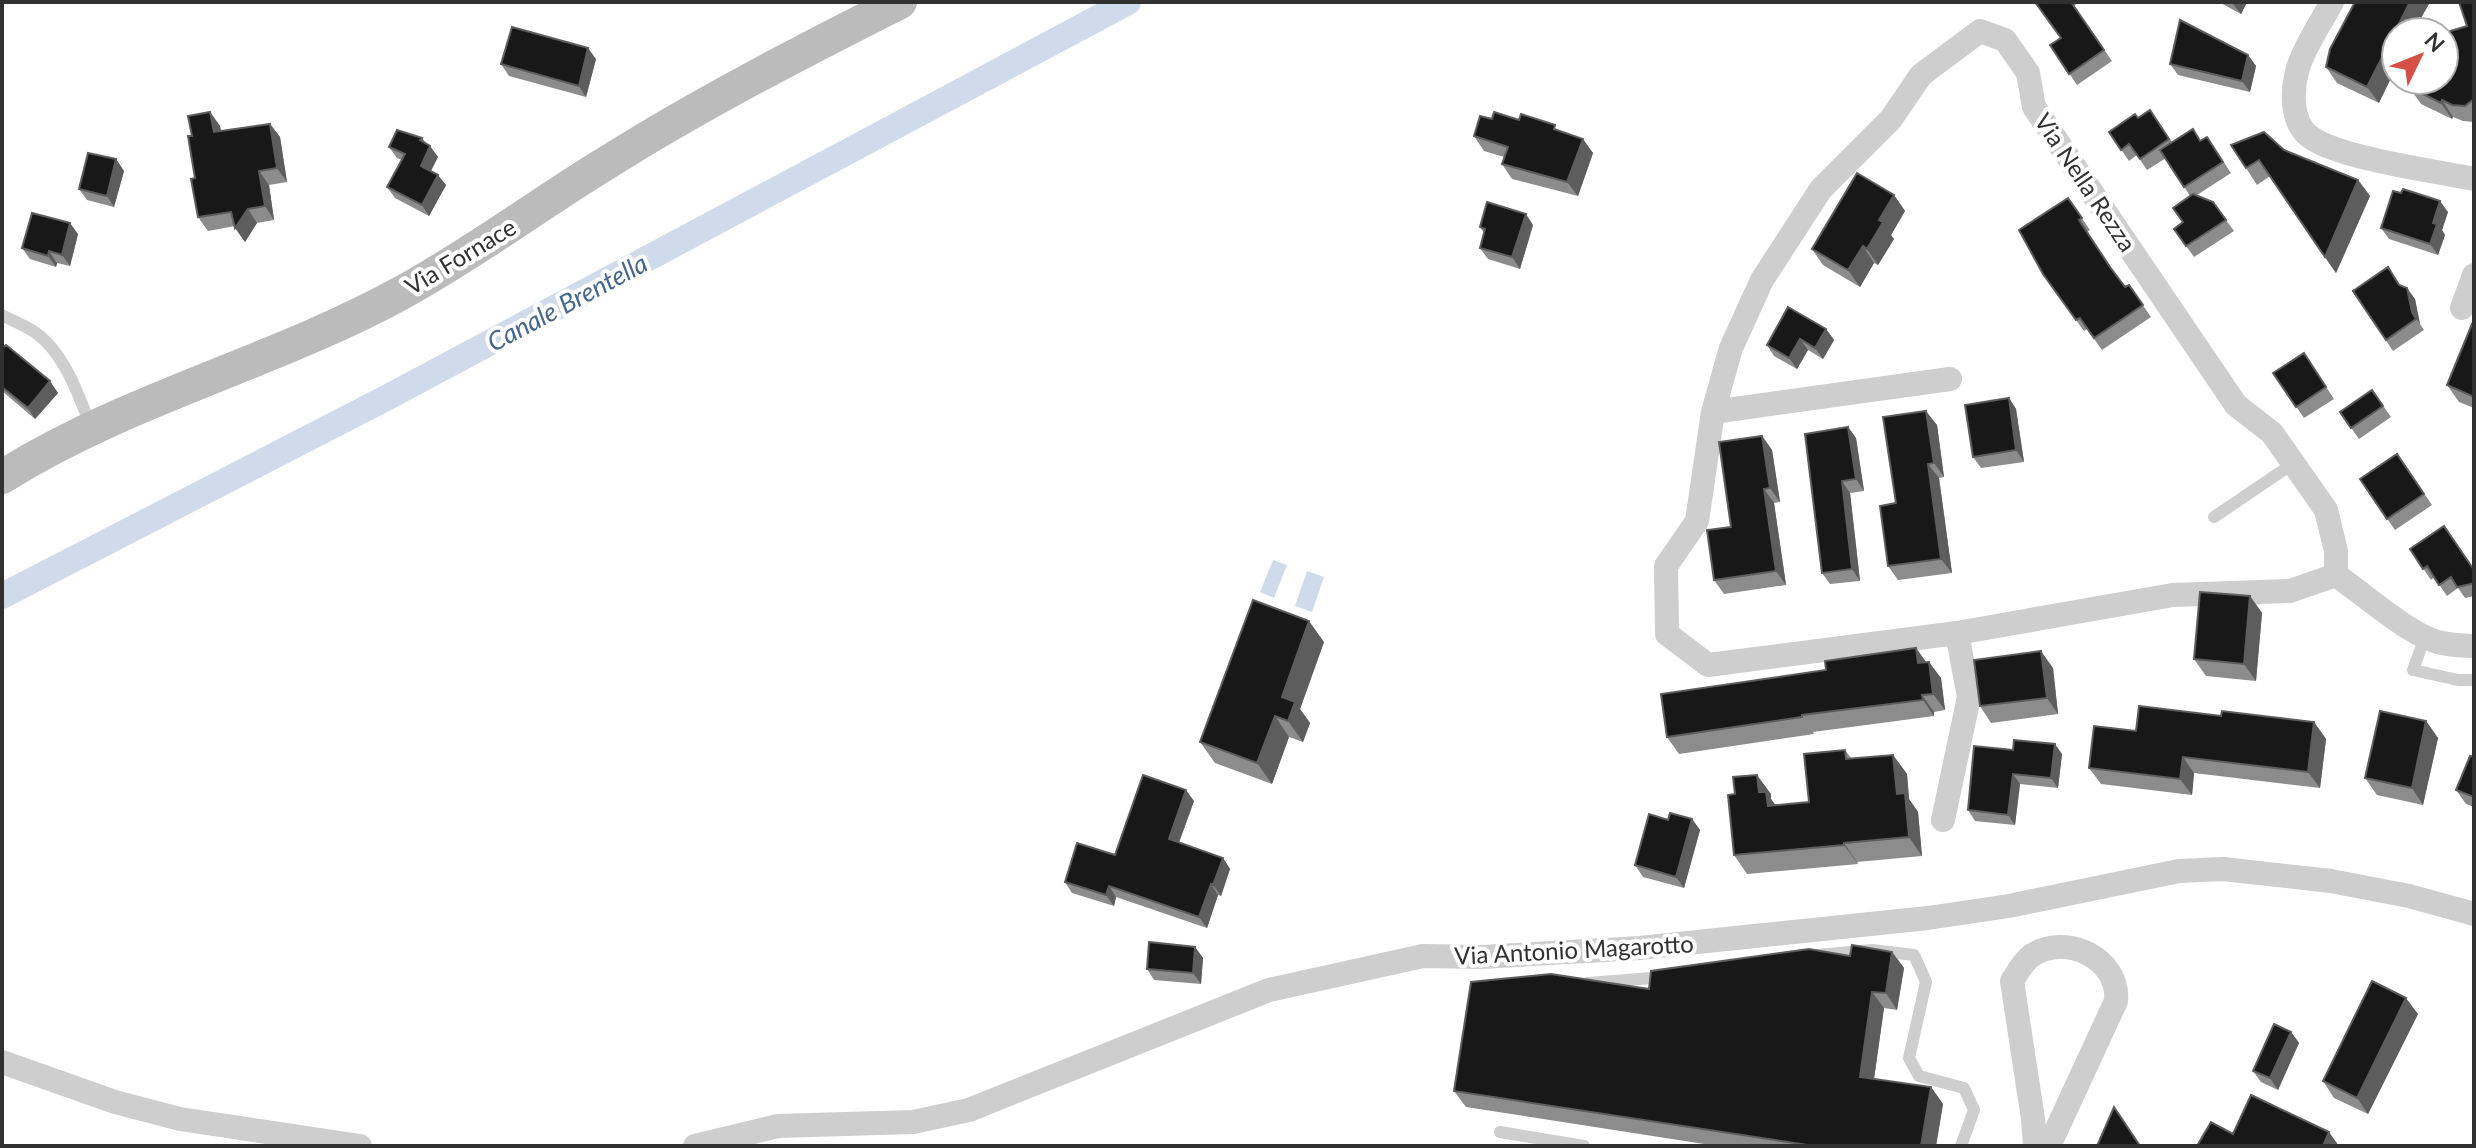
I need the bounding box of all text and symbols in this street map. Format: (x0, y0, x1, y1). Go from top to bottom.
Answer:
north arrow (2380, 16, 2460, 96)
text: N (2419, 27, 2451, 57)
street label: Via Nella Rezza (2029, 107, 2143, 257)
street label: Via Fornace (399, 212, 521, 300)
water label: Canale Brentella (481, 246, 653, 358)
street label: Via Antonio Magarotto (1454, 928, 1694, 970)

